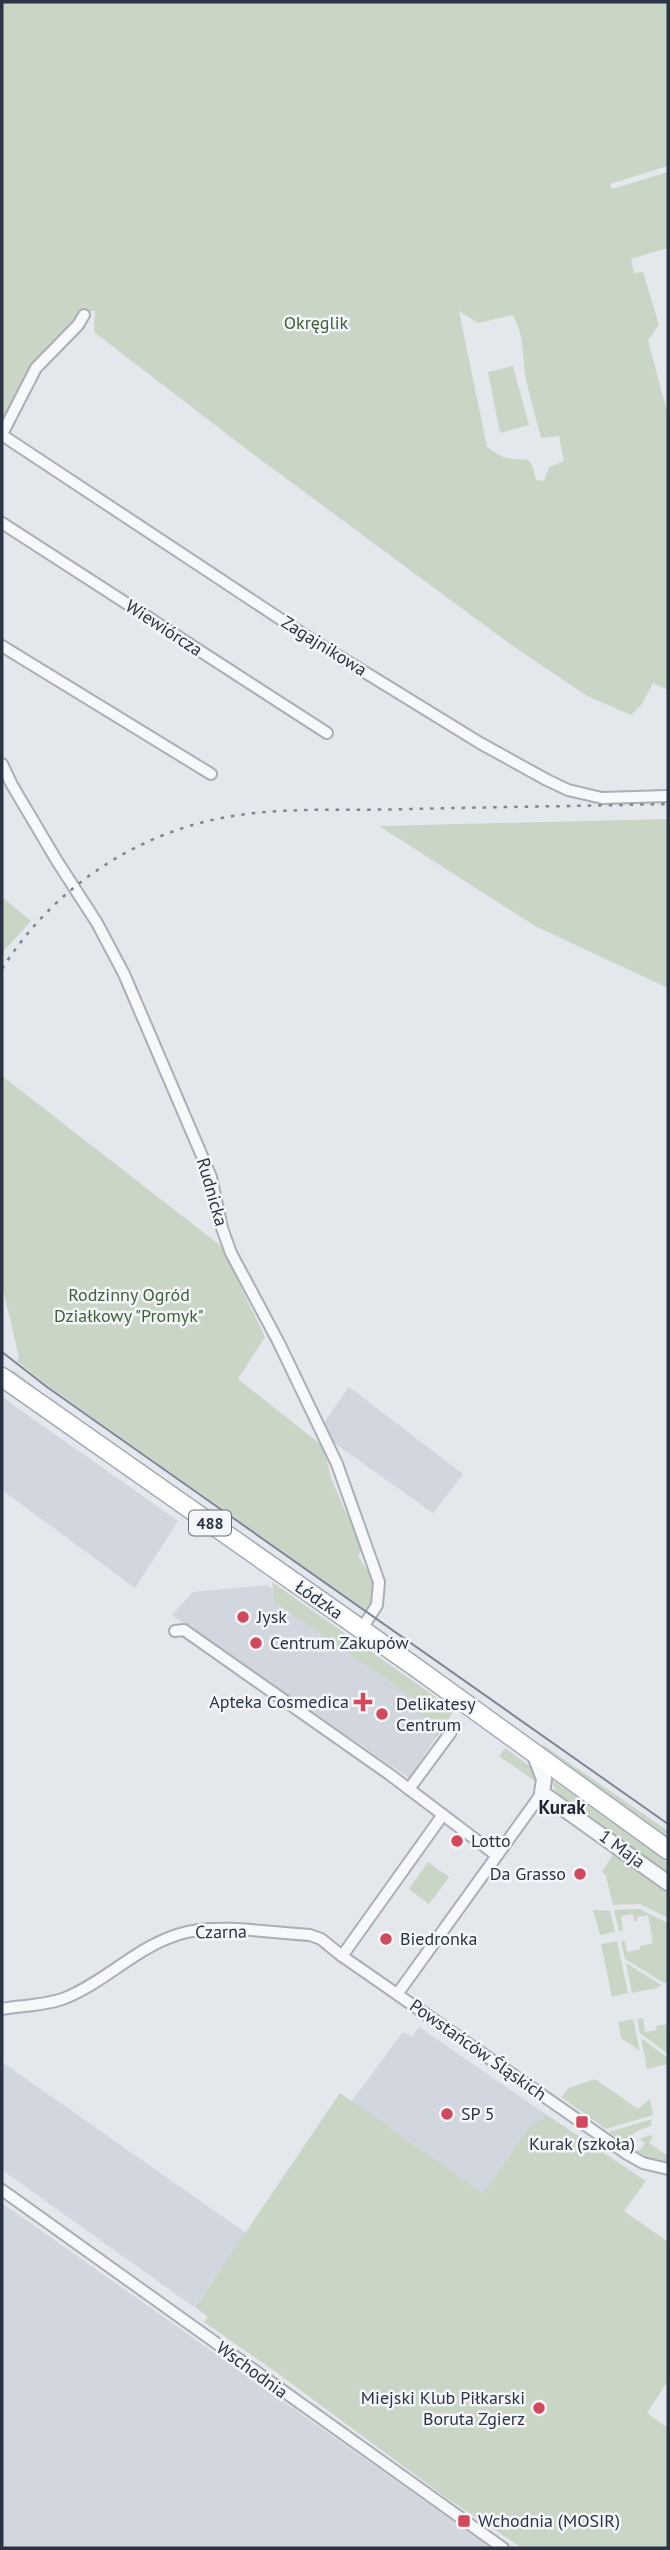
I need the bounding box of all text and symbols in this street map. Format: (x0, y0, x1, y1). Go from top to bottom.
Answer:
park label: Okręglik (284, 311, 349, 334)
street label: Wiewiórcza (121, 594, 207, 661)
street label: Zagajnikowa (277, 610, 371, 681)
street label: Rudnicka (192, 1155, 233, 1229)
park label: Rodzinny Ogród Działkowy "Promyk" (54, 1283, 204, 1327)
road number: 488 (189, 1511, 231, 1536)
street label: Łódzka (291, 1575, 348, 1624)
place label: Jysk (256, 1605, 287, 1628)
marker: Jysk (235, 1609, 251, 1625)
place label: Centrum Zakupów (270, 1631, 409, 1654)
marker: Centrum Zakupów (248, 1635, 264, 1651)
place label: Apteka Cosmedica (209, 1690, 349, 1713)
place label: Delikatesy Centrum (396, 1692, 476, 1736)
marker: Apteka Cosmedica (355, 1694, 371, 1710)
marker: Delikatesy Centrum (374, 1706, 390, 1722)
district label: Kurak (538, 1795, 586, 1819)
street label: 1 Maja (595, 1824, 650, 1873)
place label: Lotto (471, 1829, 511, 1852)
marker: Lotto (449, 1833, 465, 1849)
place label: Da Grasso (490, 1862, 566, 1885)
marker: Da Grasso (572, 1866, 588, 1882)
street label: Czarna (195, 1920, 247, 1943)
place label: Biedronka (400, 1927, 477, 1950)
marker: Biedronka (378, 1931, 394, 1947)
street label: Powstańców Śląskich (405, 1994, 551, 2105)
place label: SP 5 (461, 2102, 495, 2125)
marker: SP 5 (439, 2106, 455, 2122)
marker: Kurak (szkoła) (574, 2114, 590, 2130)
place label: Kurak (szkoła) (529, 2132, 635, 2155)
street label: Wschodnia (212, 2336, 292, 2403)
place label: Miejski Klub Piłkarski Boruta Zgierz (361, 2386, 525, 2430)
marker: Miejski Klub Piłkarski Boruta Zgierz (531, 2400, 547, 2416)
place label: Wchodnia (MOSIR) (478, 2509, 620, 2532)
marker: Wchodnia (MOSIR) (456, 2513, 472, 2529)

